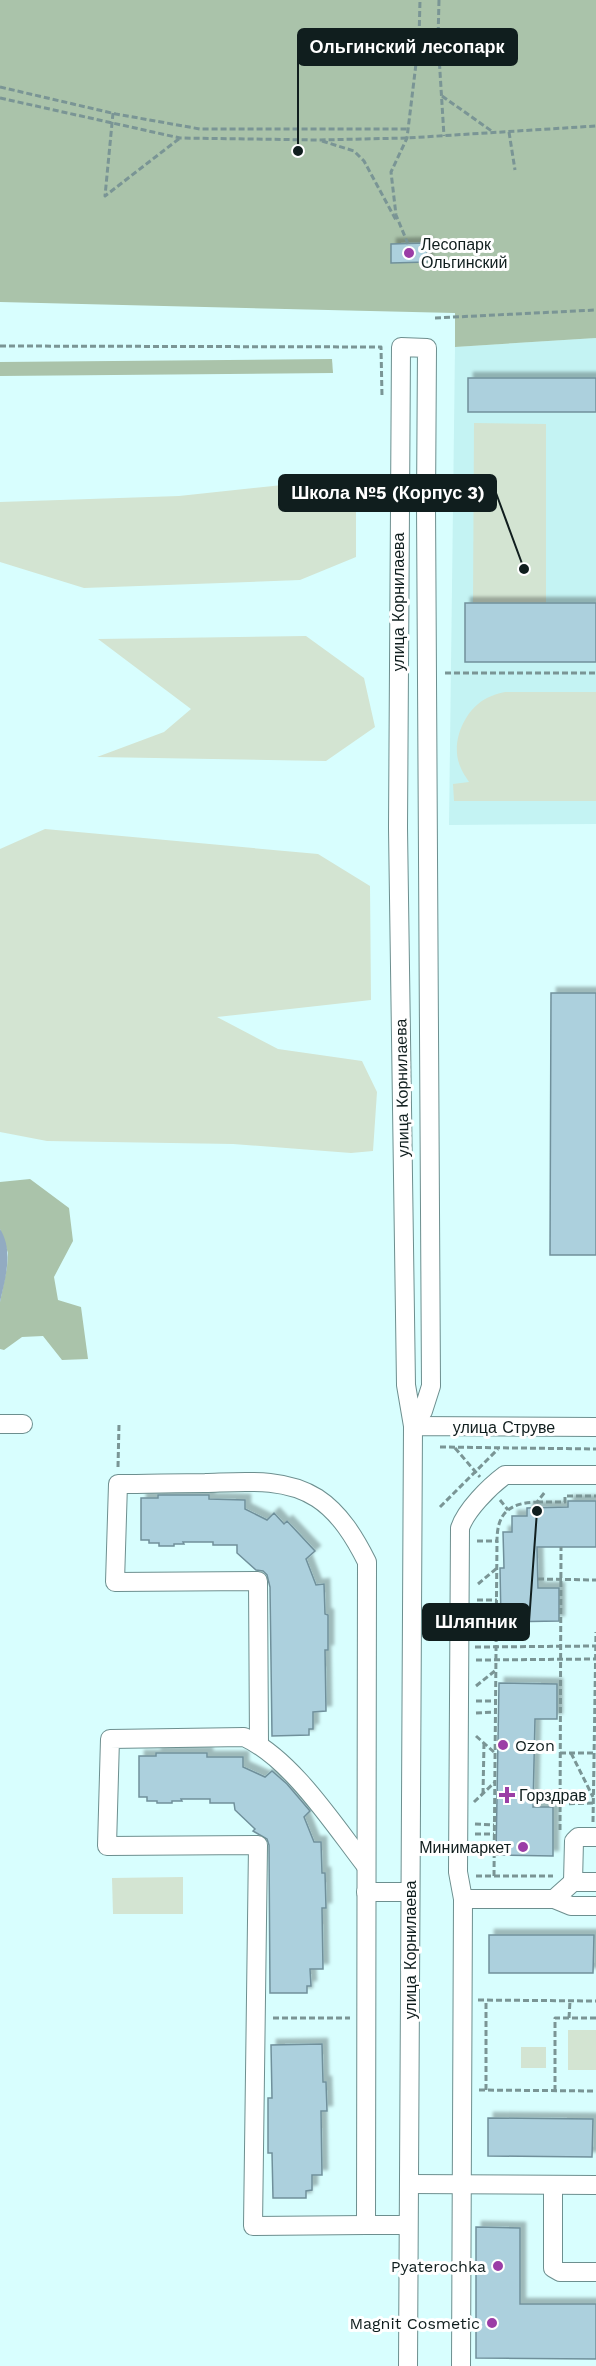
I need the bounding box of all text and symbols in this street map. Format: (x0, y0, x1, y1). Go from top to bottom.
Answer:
callout: Ольгинский лесопарк (298, 29, 517, 65)
text: Ольгинский лесопарк (310, 36, 505, 57)
place label: Лесопарк Ольгинский (421, 235, 507, 272)
marker: Лесопарк Ольгинский (402, 246, 416, 260)
callout: Школа №5 (Корпус 3) (279, 475, 496, 511)
text: Школа №5 (Корпус 3) (291, 482, 485, 503)
street label: улица Корнилаева (389, 533, 408, 671)
street label: улица Корнилаева (391, 1018, 413, 1157)
street label: улица Струве (453, 1418, 555, 1437)
callout: Шляпник (423, 1604, 529, 1640)
text: Шляпник (435, 1611, 518, 1632)
place label: Ozon (515, 1736, 555, 1755)
marker: Ozon (496, 1738, 510, 1752)
place label: Горздрав (519, 1786, 587, 1805)
marker: Горздрав (500, 1788, 514, 1802)
place label: Минимаркет (419, 1838, 512, 1857)
marker: Минимаркет (516, 1840, 530, 1854)
street label: улица Корнилаева (401, 1881, 420, 2019)
place label: Pyaterochka (391, 2257, 486, 2276)
marker: Pyaterochka (491, 2259, 505, 2273)
place label: Magnit Cosmetic (349, 2314, 480, 2333)
marker: Magnit Cosmetic (485, 2316, 499, 2330)

